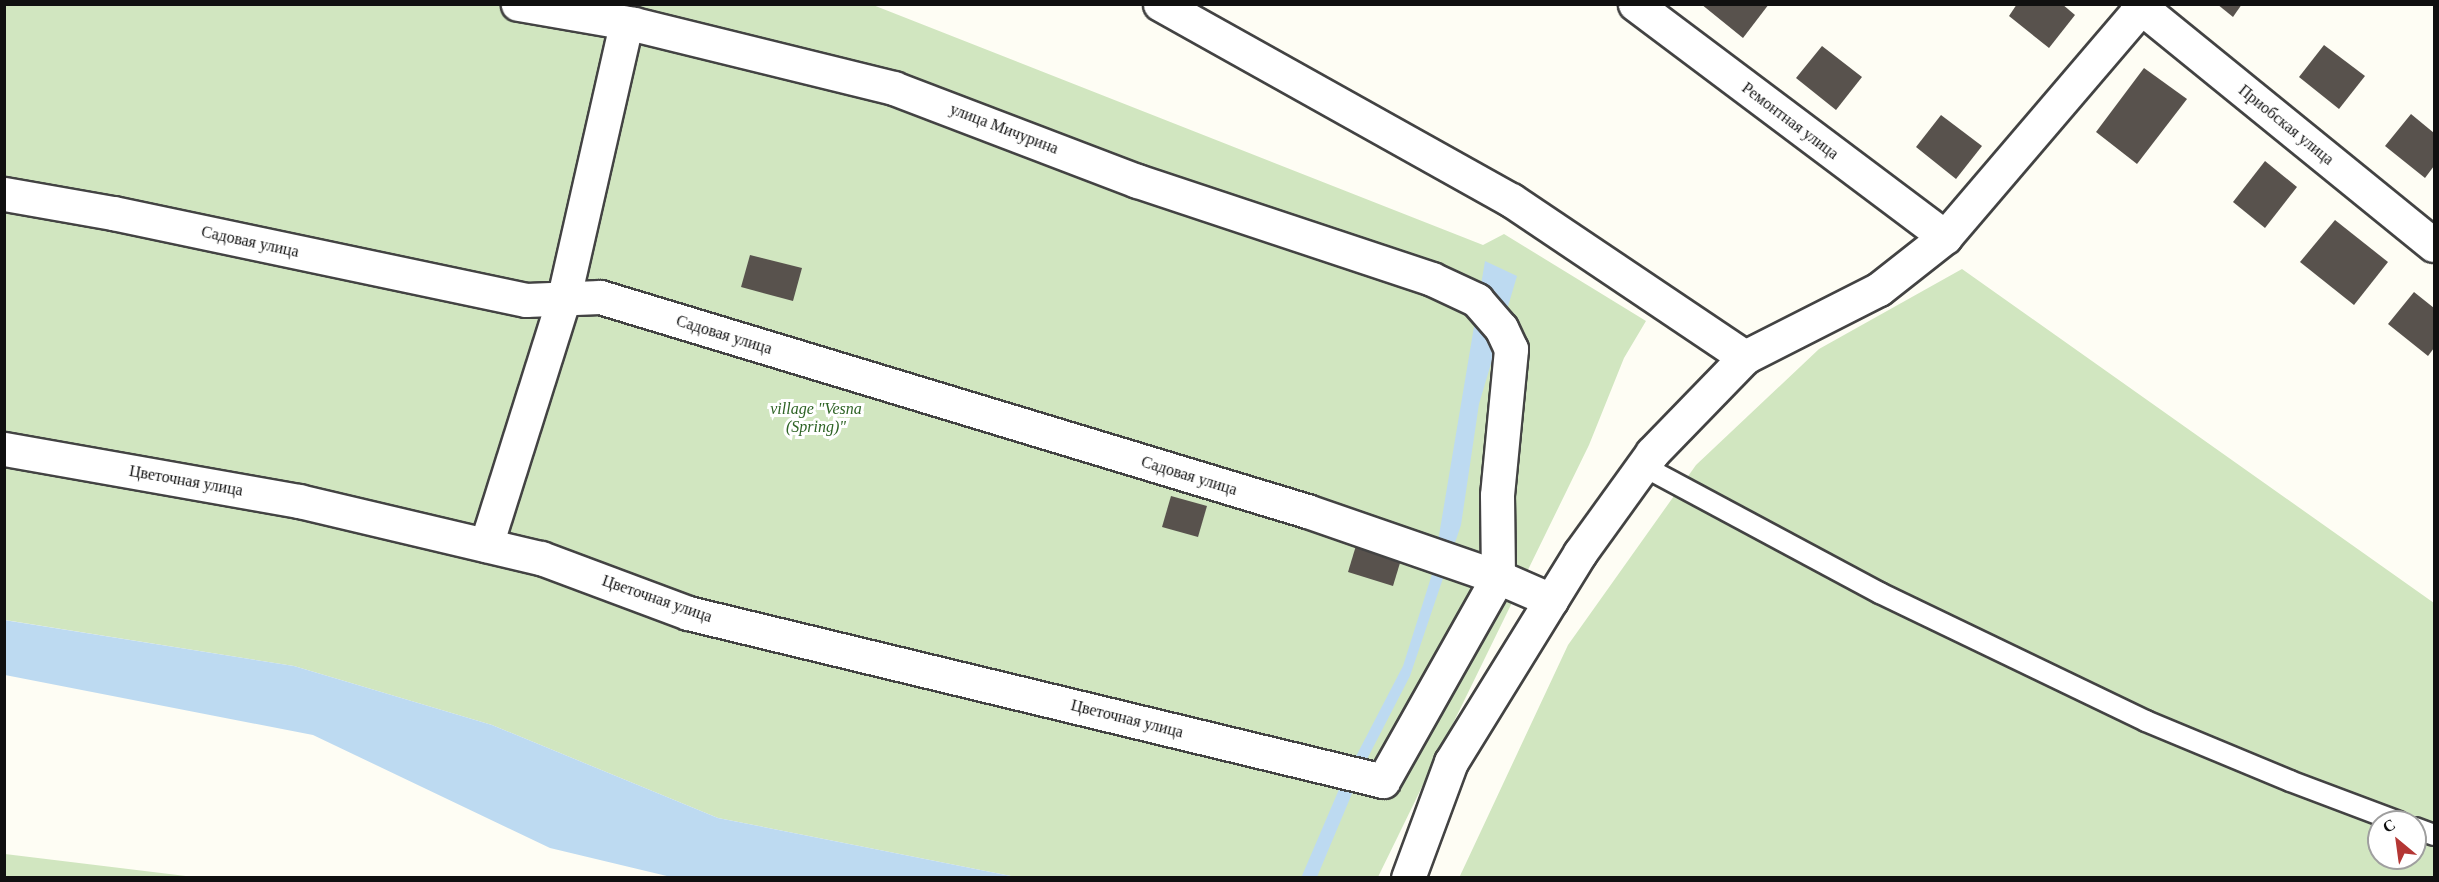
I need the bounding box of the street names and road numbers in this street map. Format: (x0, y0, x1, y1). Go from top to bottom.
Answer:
street label: Ремонтная улица (1738, 78, 1842, 164)
street label: Приобская улица (2235, 81, 2337, 169)
street label: улица Мичурина (947, 100, 1061, 158)
street label: Садовая улица (199, 222, 301, 262)
street label: Садовая улица (674, 311, 774, 359)
street label: Садовая улица (1139, 452, 1239, 500)
street label: Цветочная улица (128, 462, 244, 500)
street label: Цветочная улица (599, 571, 715, 627)
street label: Цветочная улица (1069, 696, 1185, 742)

